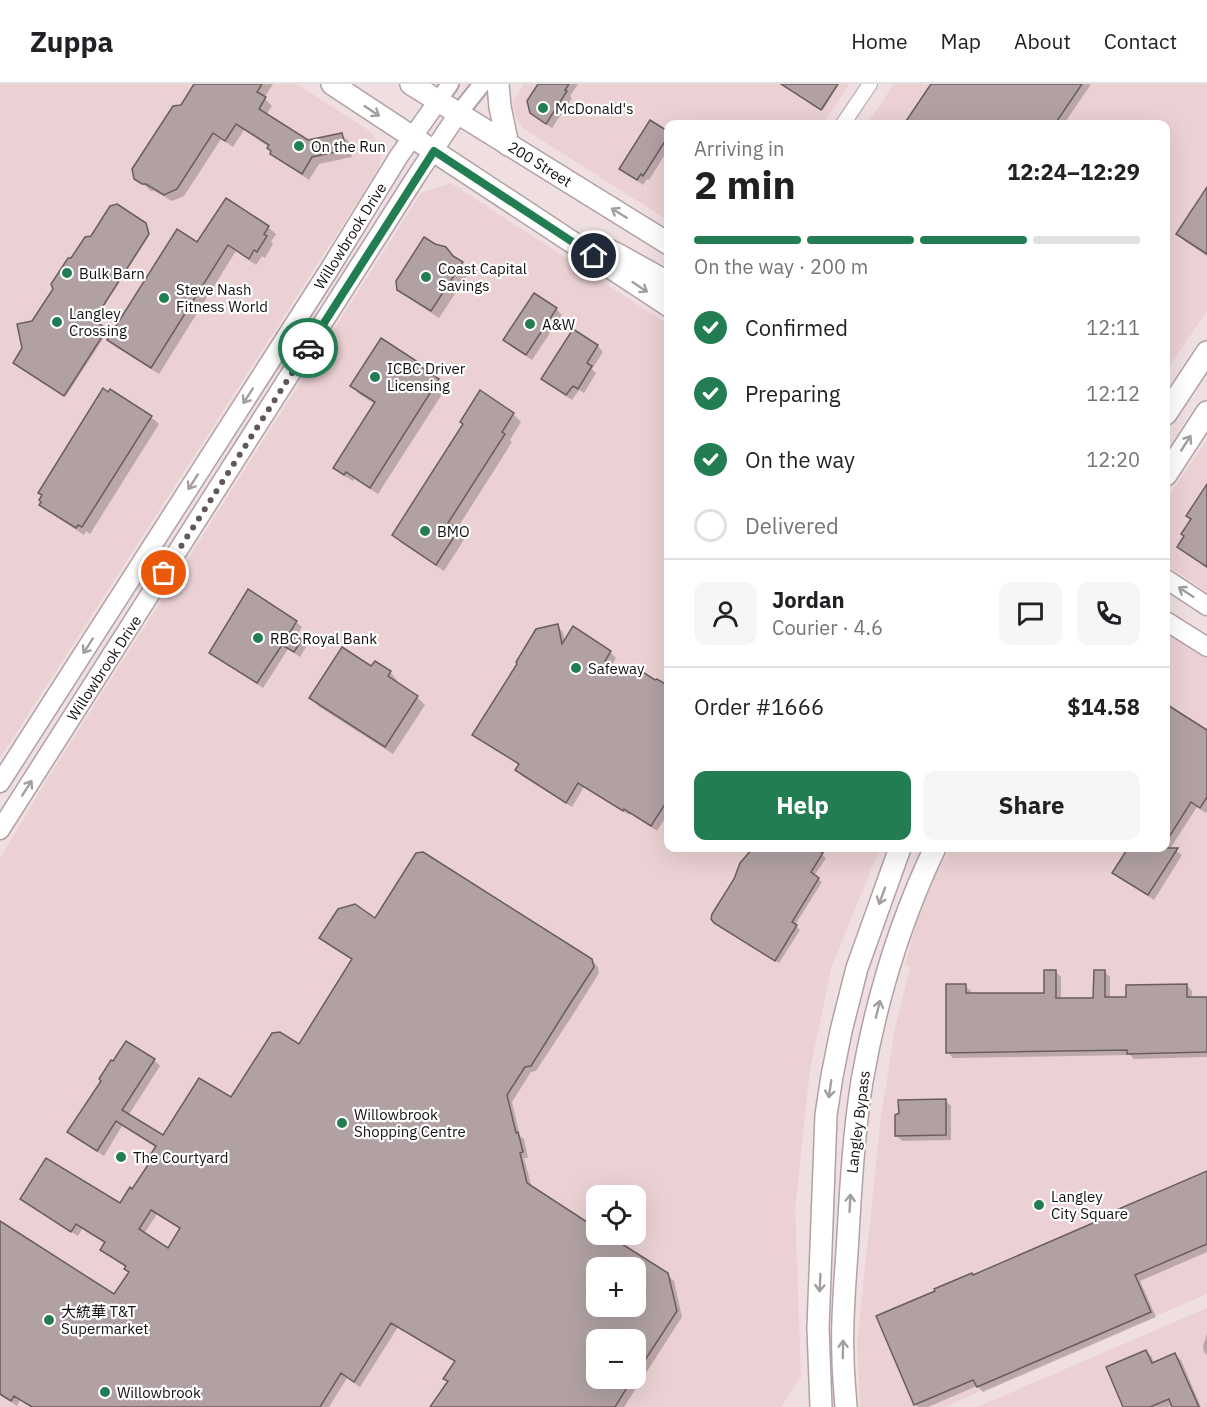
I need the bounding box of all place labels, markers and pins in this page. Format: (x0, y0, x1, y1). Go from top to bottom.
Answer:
place label: McDonald's (555, 99, 633, 118)
marker: McDonald's (536, 101, 550, 115)
place label: On the Run (311, 137, 386, 156)
marker: On the Run (292, 139, 306, 153)
pin (568, 230, 619, 281)
place label: Coast Capital Savings (438, 259, 527, 295)
place label: Bulk Barn (79, 264, 145, 283)
marker: Bulk Barn (60, 266, 74, 280)
marker: Coast Capital Savings (419, 270, 433, 284)
place label: Steve Nash Fitness World (176, 280, 268, 316)
marker: Steve Nash Fitness World (157, 291, 171, 305)
place label: Langley Crossing (69, 304, 127, 340)
marker: Langley Crossing (50, 315, 64, 329)
place label: A&W (542, 315, 576, 334)
marker: A&W (523, 317, 537, 331)
place label: ICBC Driver Licensing (387, 359, 466, 395)
marker: ICBC Driver Licensing (368, 370, 382, 384)
place label: BMO (437, 522, 470, 541)
marker: BMO (418, 524, 432, 538)
pin (138, 547, 189, 598)
place label: RBC Royal Bank (270, 629, 377, 648)
marker: RBC Royal Bank (251, 631, 265, 645)
place label: Safeway (588, 659, 645, 678)
marker: Safeway (569, 661, 583, 675)
place label: Willowbrook Shopping Centre (354, 1105, 466, 1141)
marker: Willowbrook Shopping Centre (335, 1116, 349, 1130)
place label: The Courtyard (133, 1148, 228, 1167)
marker: The Courtyard (114, 1150, 128, 1164)
place label: Langley City Square (1051, 1187, 1128, 1223)
marker: Langley City Square (1032, 1198, 1046, 1212)
place label: 大統華 T&T Supermarket (61, 1302, 148, 1338)
marker: 大統華 T&T Supermarket (42, 1313, 56, 1327)
place label: Willowbrook (117, 1383, 201, 1402)
marker: Willowbrook (98, 1385, 112, 1399)

